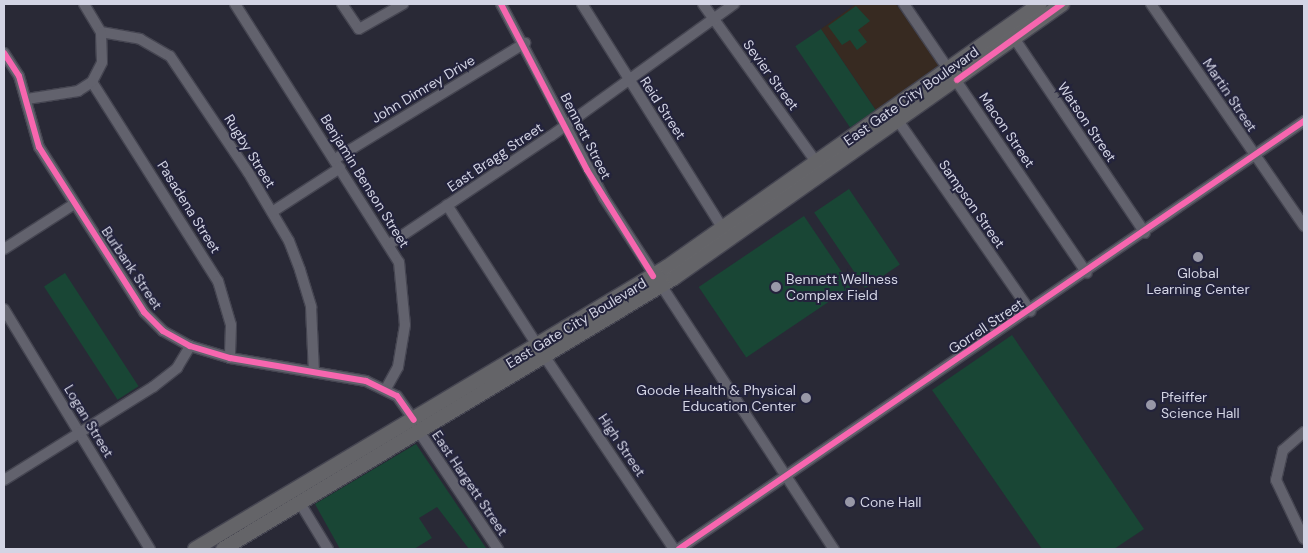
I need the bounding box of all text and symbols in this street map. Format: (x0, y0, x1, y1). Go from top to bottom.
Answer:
street label: Sevier Street (740, 36, 802, 114)
street label: East Gate City Boulevard (840, 43, 982, 149)
street label: John Dimrey Drive (368, 51, 478, 127)
street label: Martin Street (1199, 55, 1261, 135)
street label: Reid Street (637, 73, 689, 143)
street label: Watson Street (1054, 79, 1120, 165)
street label: Macon Street (976, 89, 1038, 171)
street label: Bennett Street (557, 90, 615, 182)
street label: Rugby Street (221, 111, 279, 191)
street label: Benjamin Benson Street (317, 111, 413, 251)
street label: East Bragg Street (444, 119, 546, 195)
street label: Sampson Street (935, 157, 1009, 251)
street label: Pasadena Street (154, 158, 224, 256)
street label: Burbank Street (98, 223, 166, 313)
marker: Global Learning Center (1192, 251, 1204, 263)
place label: Global Learning Center (1146, 265, 1250, 298)
place label: Bennett Wellness Complex Field (786, 271, 898, 304)
street label: East Gate City Boulevard (503, 274, 649, 372)
marker: Bennett Wellness Complex Field (770, 281, 782, 293)
street label: Gorrell Street (945, 295, 1027, 357)
street label: Logan Street (61, 382, 117, 460)
place label: Goode Health & Physical Education Center (636, 382, 796, 414)
place label: Pfeiffer Science Hall (1161, 389, 1240, 422)
marker: Goode Health & Physical Education Center (800, 392, 812, 404)
marker: Pfeiffer Science Hall (1145, 399, 1157, 411)
street label: High Street (595, 410, 649, 480)
street label: East Hargett Street (429, 427, 511, 539)
place label: Cone Hall (860, 494, 921, 510)
marker: Cone Hall (844, 496, 856, 508)

